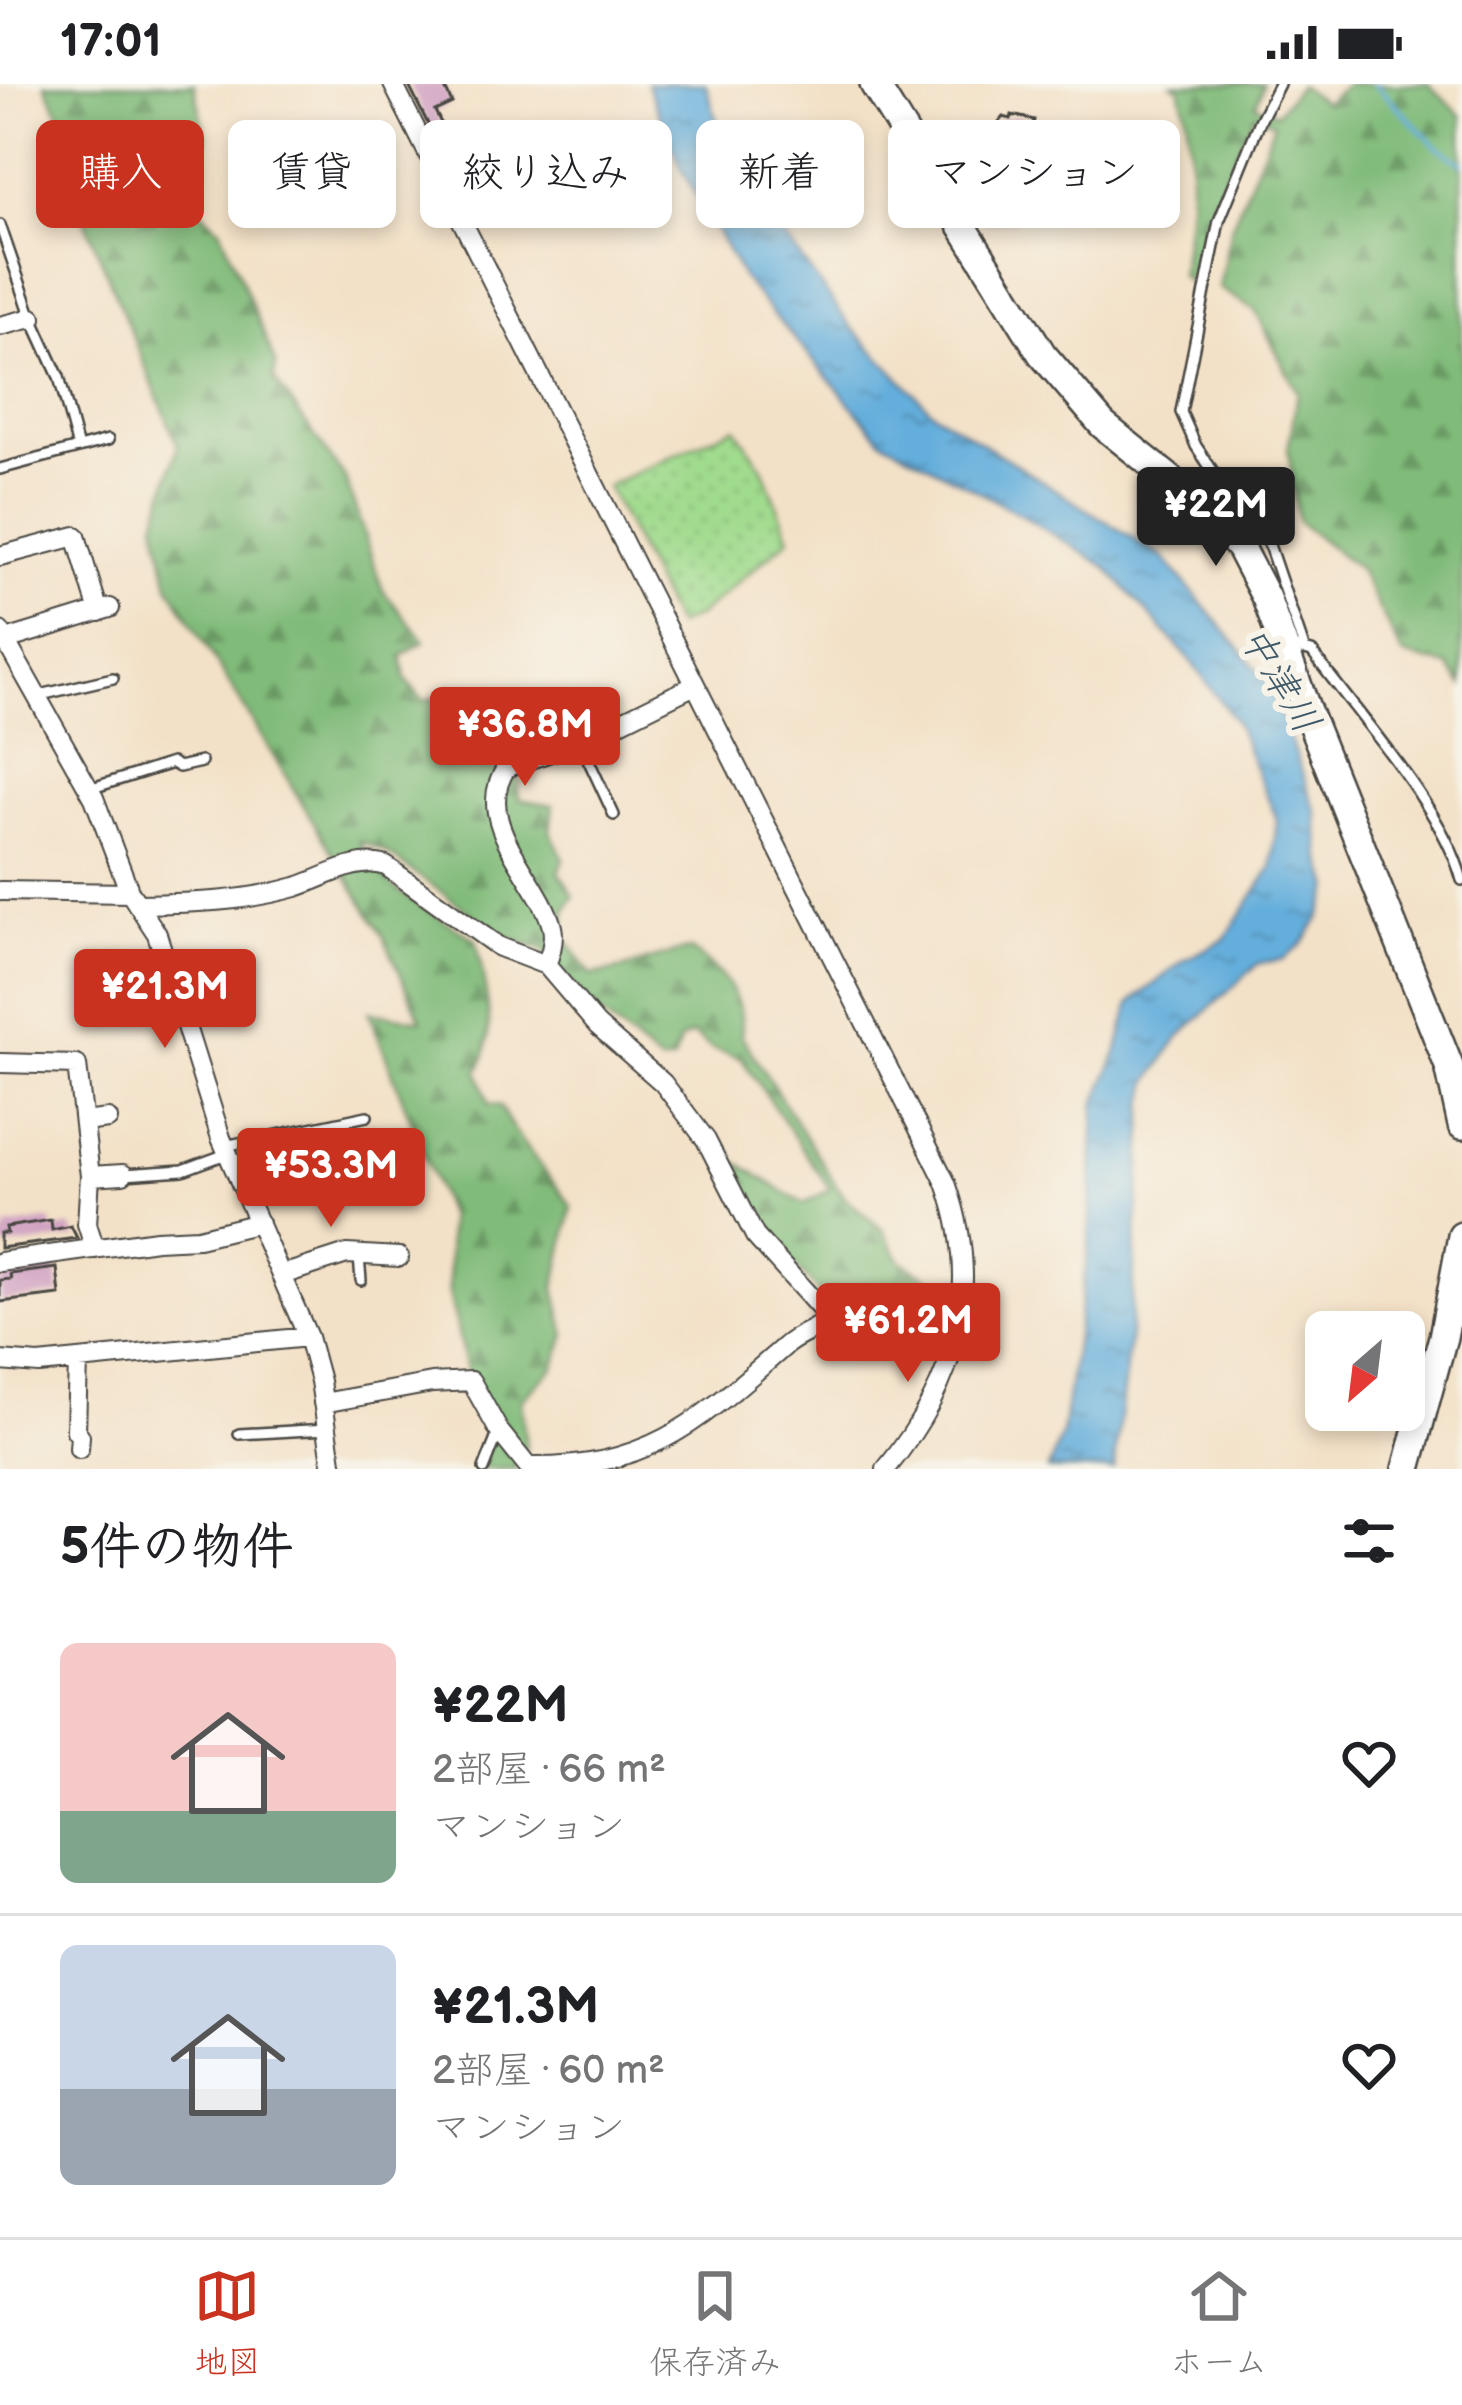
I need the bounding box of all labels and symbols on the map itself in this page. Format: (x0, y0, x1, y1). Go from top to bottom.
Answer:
pin: ¥22M (1145, 467, 1287, 569)
water label: 中津川 (1229, 618, 1329, 742)
pin: ¥36.8M (427, 687, 623, 789)
pin: ¥21.3M (67, 949, 263, 1051)
pin: ¥53.3M (233, 1128, 429, 1230)
pin: ¥61.2M (810, 1283, 1006, 1385)
north arrow (1305, 1311, 1425, 1431)

